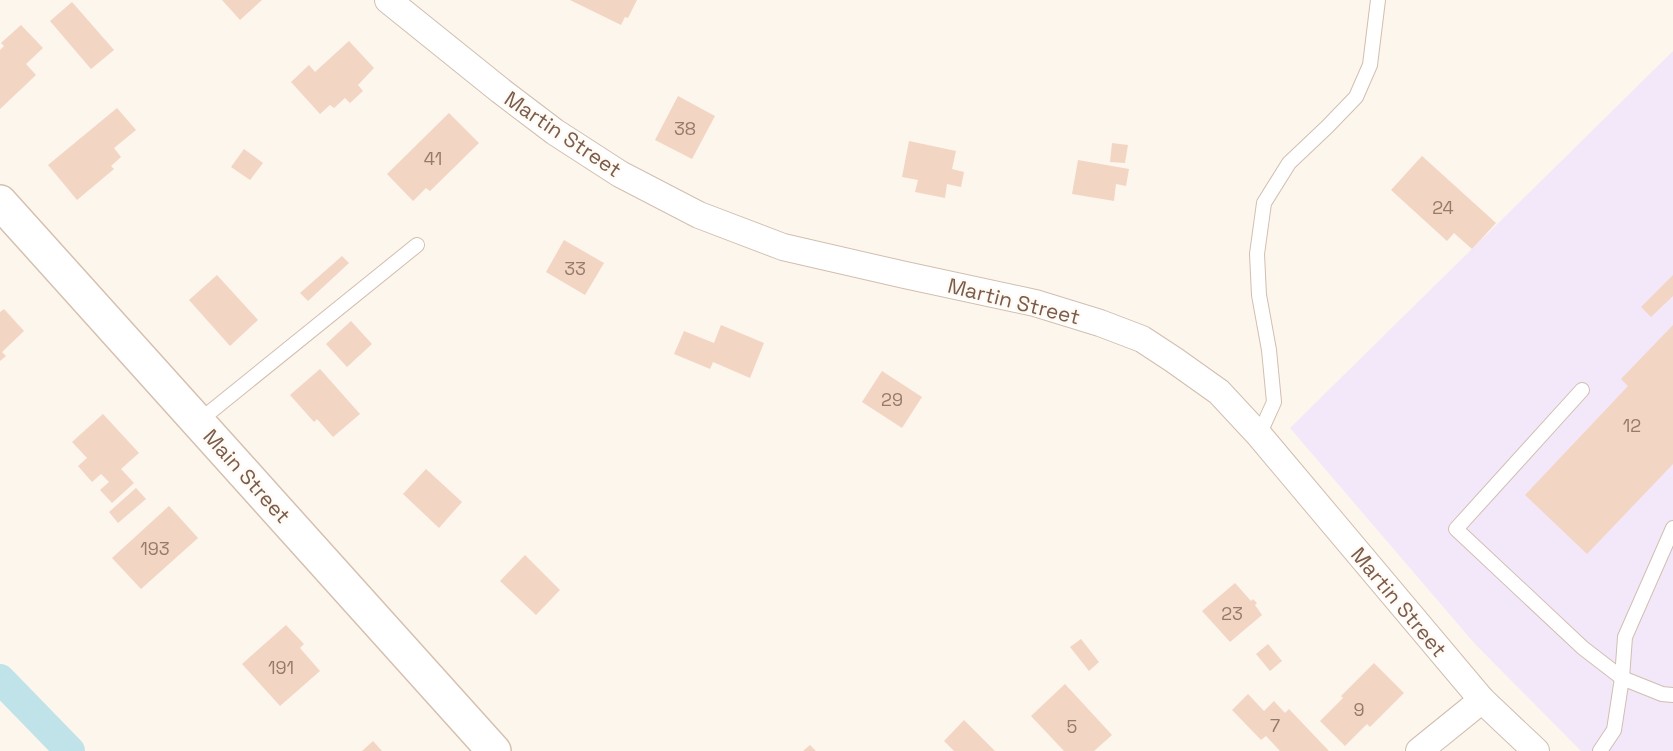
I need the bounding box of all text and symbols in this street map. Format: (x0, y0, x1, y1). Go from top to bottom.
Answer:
street label: Martin Street (499, 85, 627, 183)
house number: 38 (674, 117, 696, 140)
house number: 41 (424, 147, 442, 170)
house number: 24 (1432, 196, 1454, 219)
house number: 33 (564, 257, 586, 280)
street label: Martin Street (945, 272, 1083, 330)
house number: 29 (881, 388, 903, 411)
house number: 12 (1623, 414, 1641, 437)
street label: Main Street (198, 423, 296, 529)
house number: 193 (140, 537, 170, 560)
street label: Martin Street (1345, 541, 1453, 663)
house number: 23 (1221, 602, 1243, 625)
house number: 191 (268, 656, 294, 679)
house number: 9 (1353, 698, 1365, 721)
house number: 7 (1270, 714, 1280, 737)
house number: 5 (1067, 715, 1077, 738)

